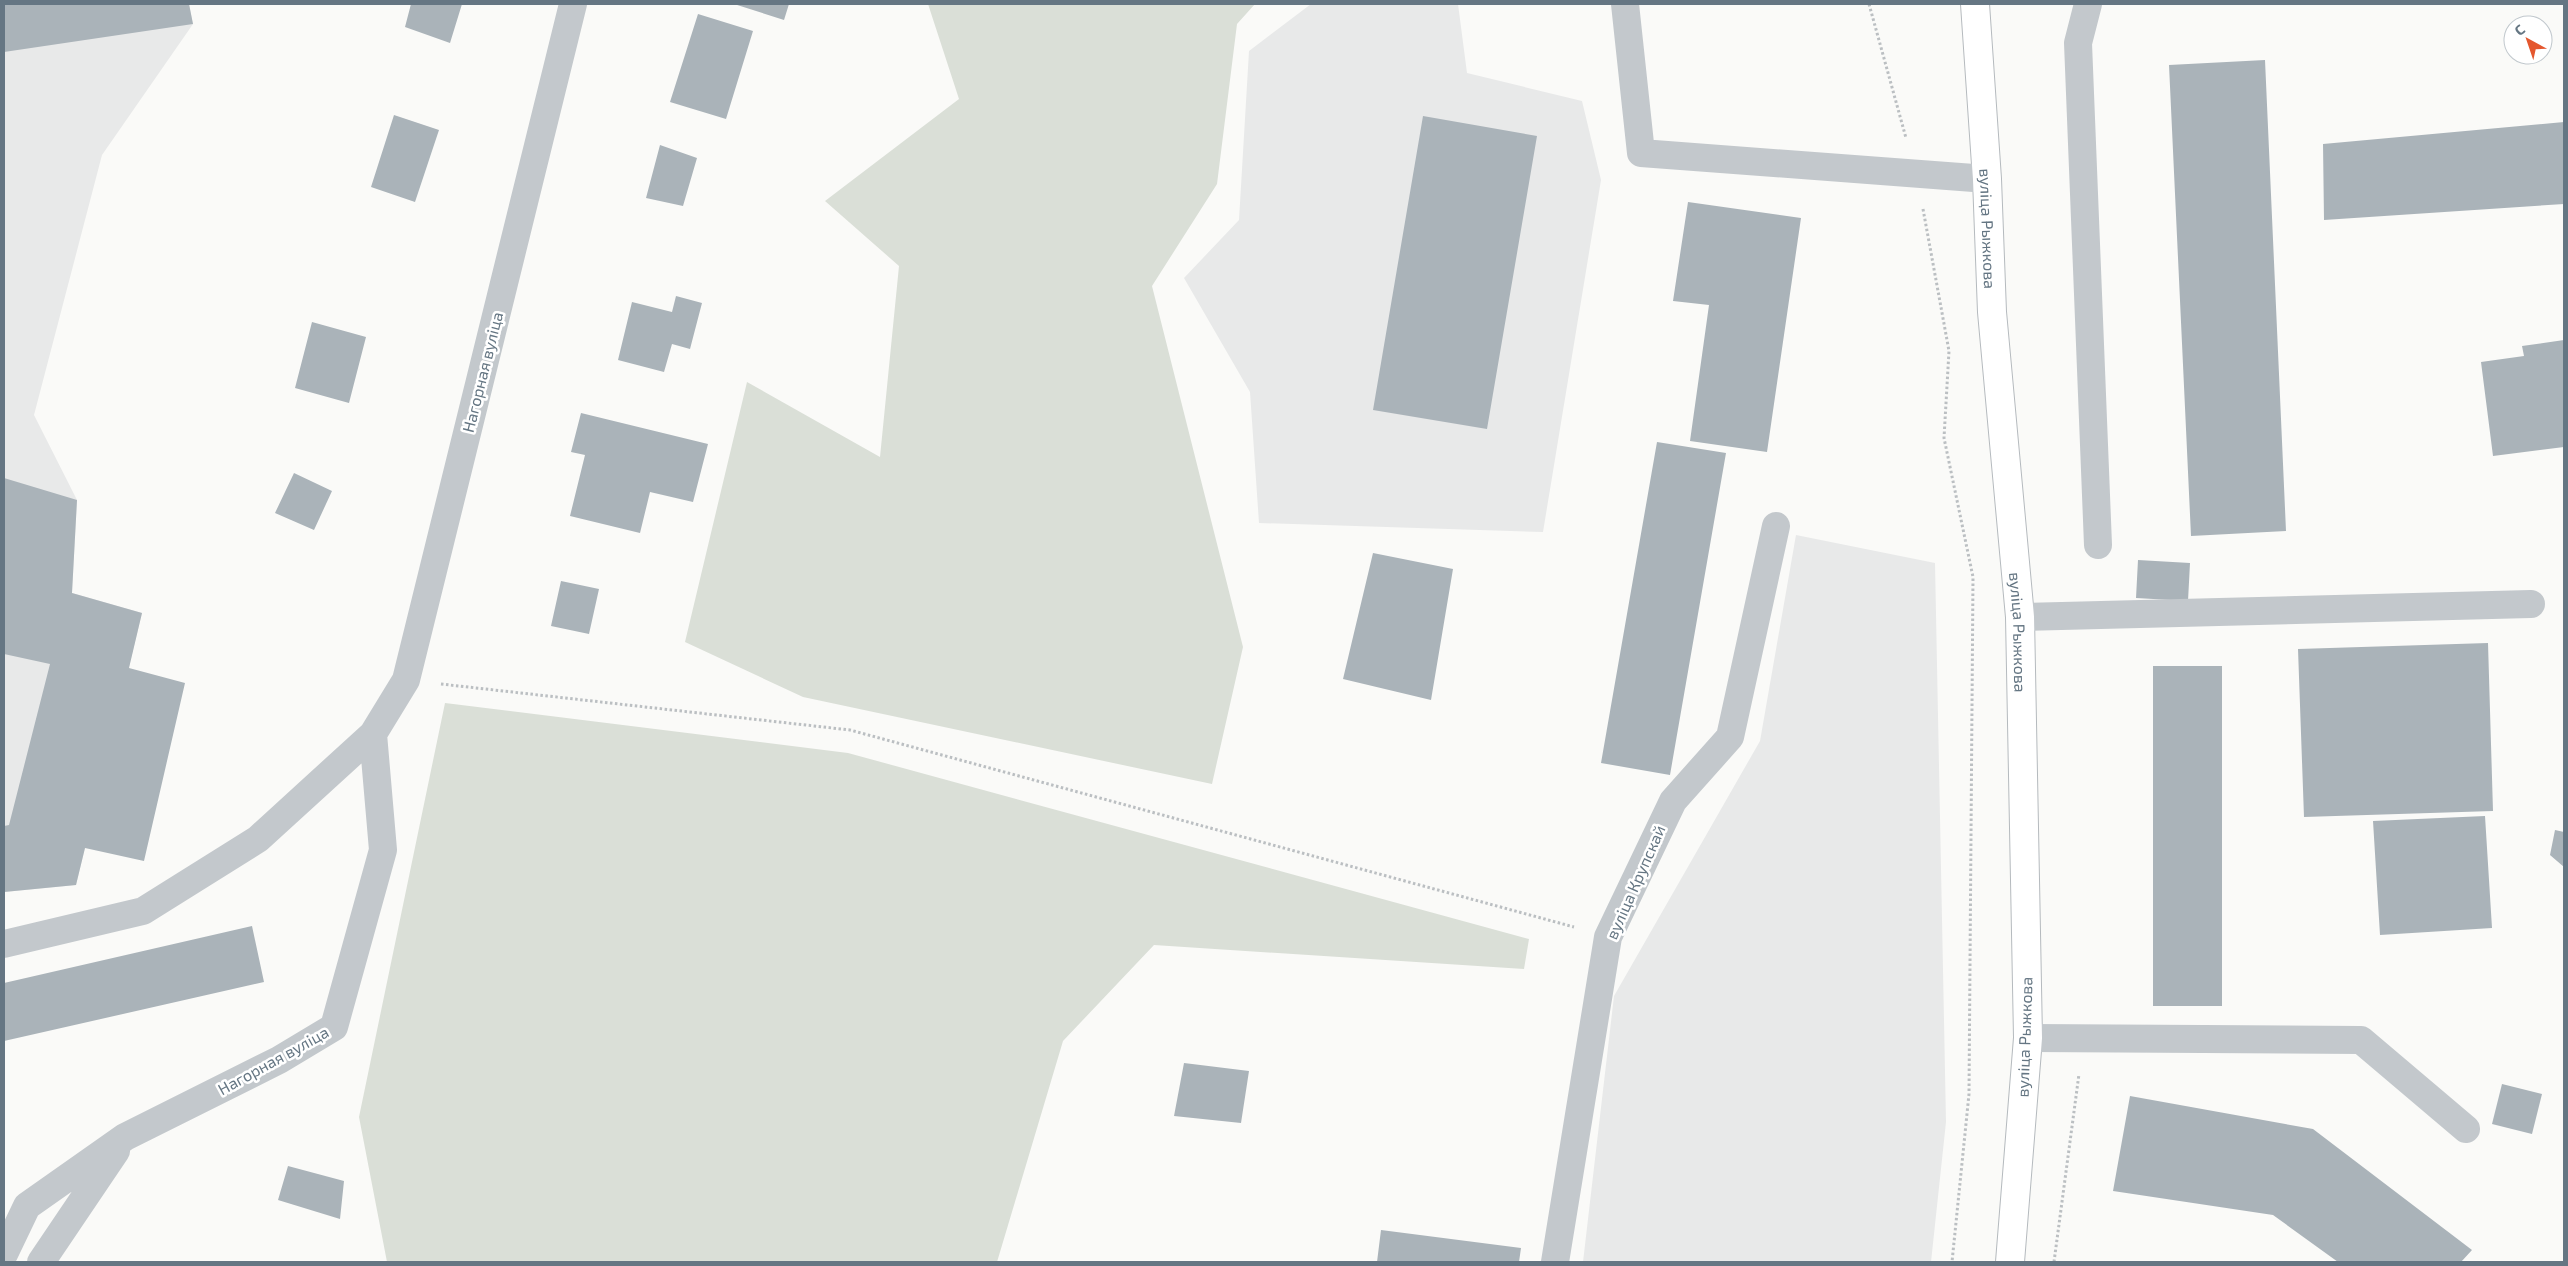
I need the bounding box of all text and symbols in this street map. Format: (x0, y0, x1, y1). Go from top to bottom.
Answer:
north arrow (2503, 15, 2553, 65)
text: С (2511, 21, 2528, 39)
street label: вуліца Рыжкова (1976, 168, 2001, 289)
street label: Нагорная вуліца (458, 310, 507, 435)
street label: вуліца Рыжкова (2006, 571, 2031, 693)
street label: вуліца Крупскай (1601, 822, 1670, 942)
street label: вуліца Рыжкова (2012, 976, 2037, 1098)
street label: Нагорная вуліца (214, 1022, 332, 1099)

